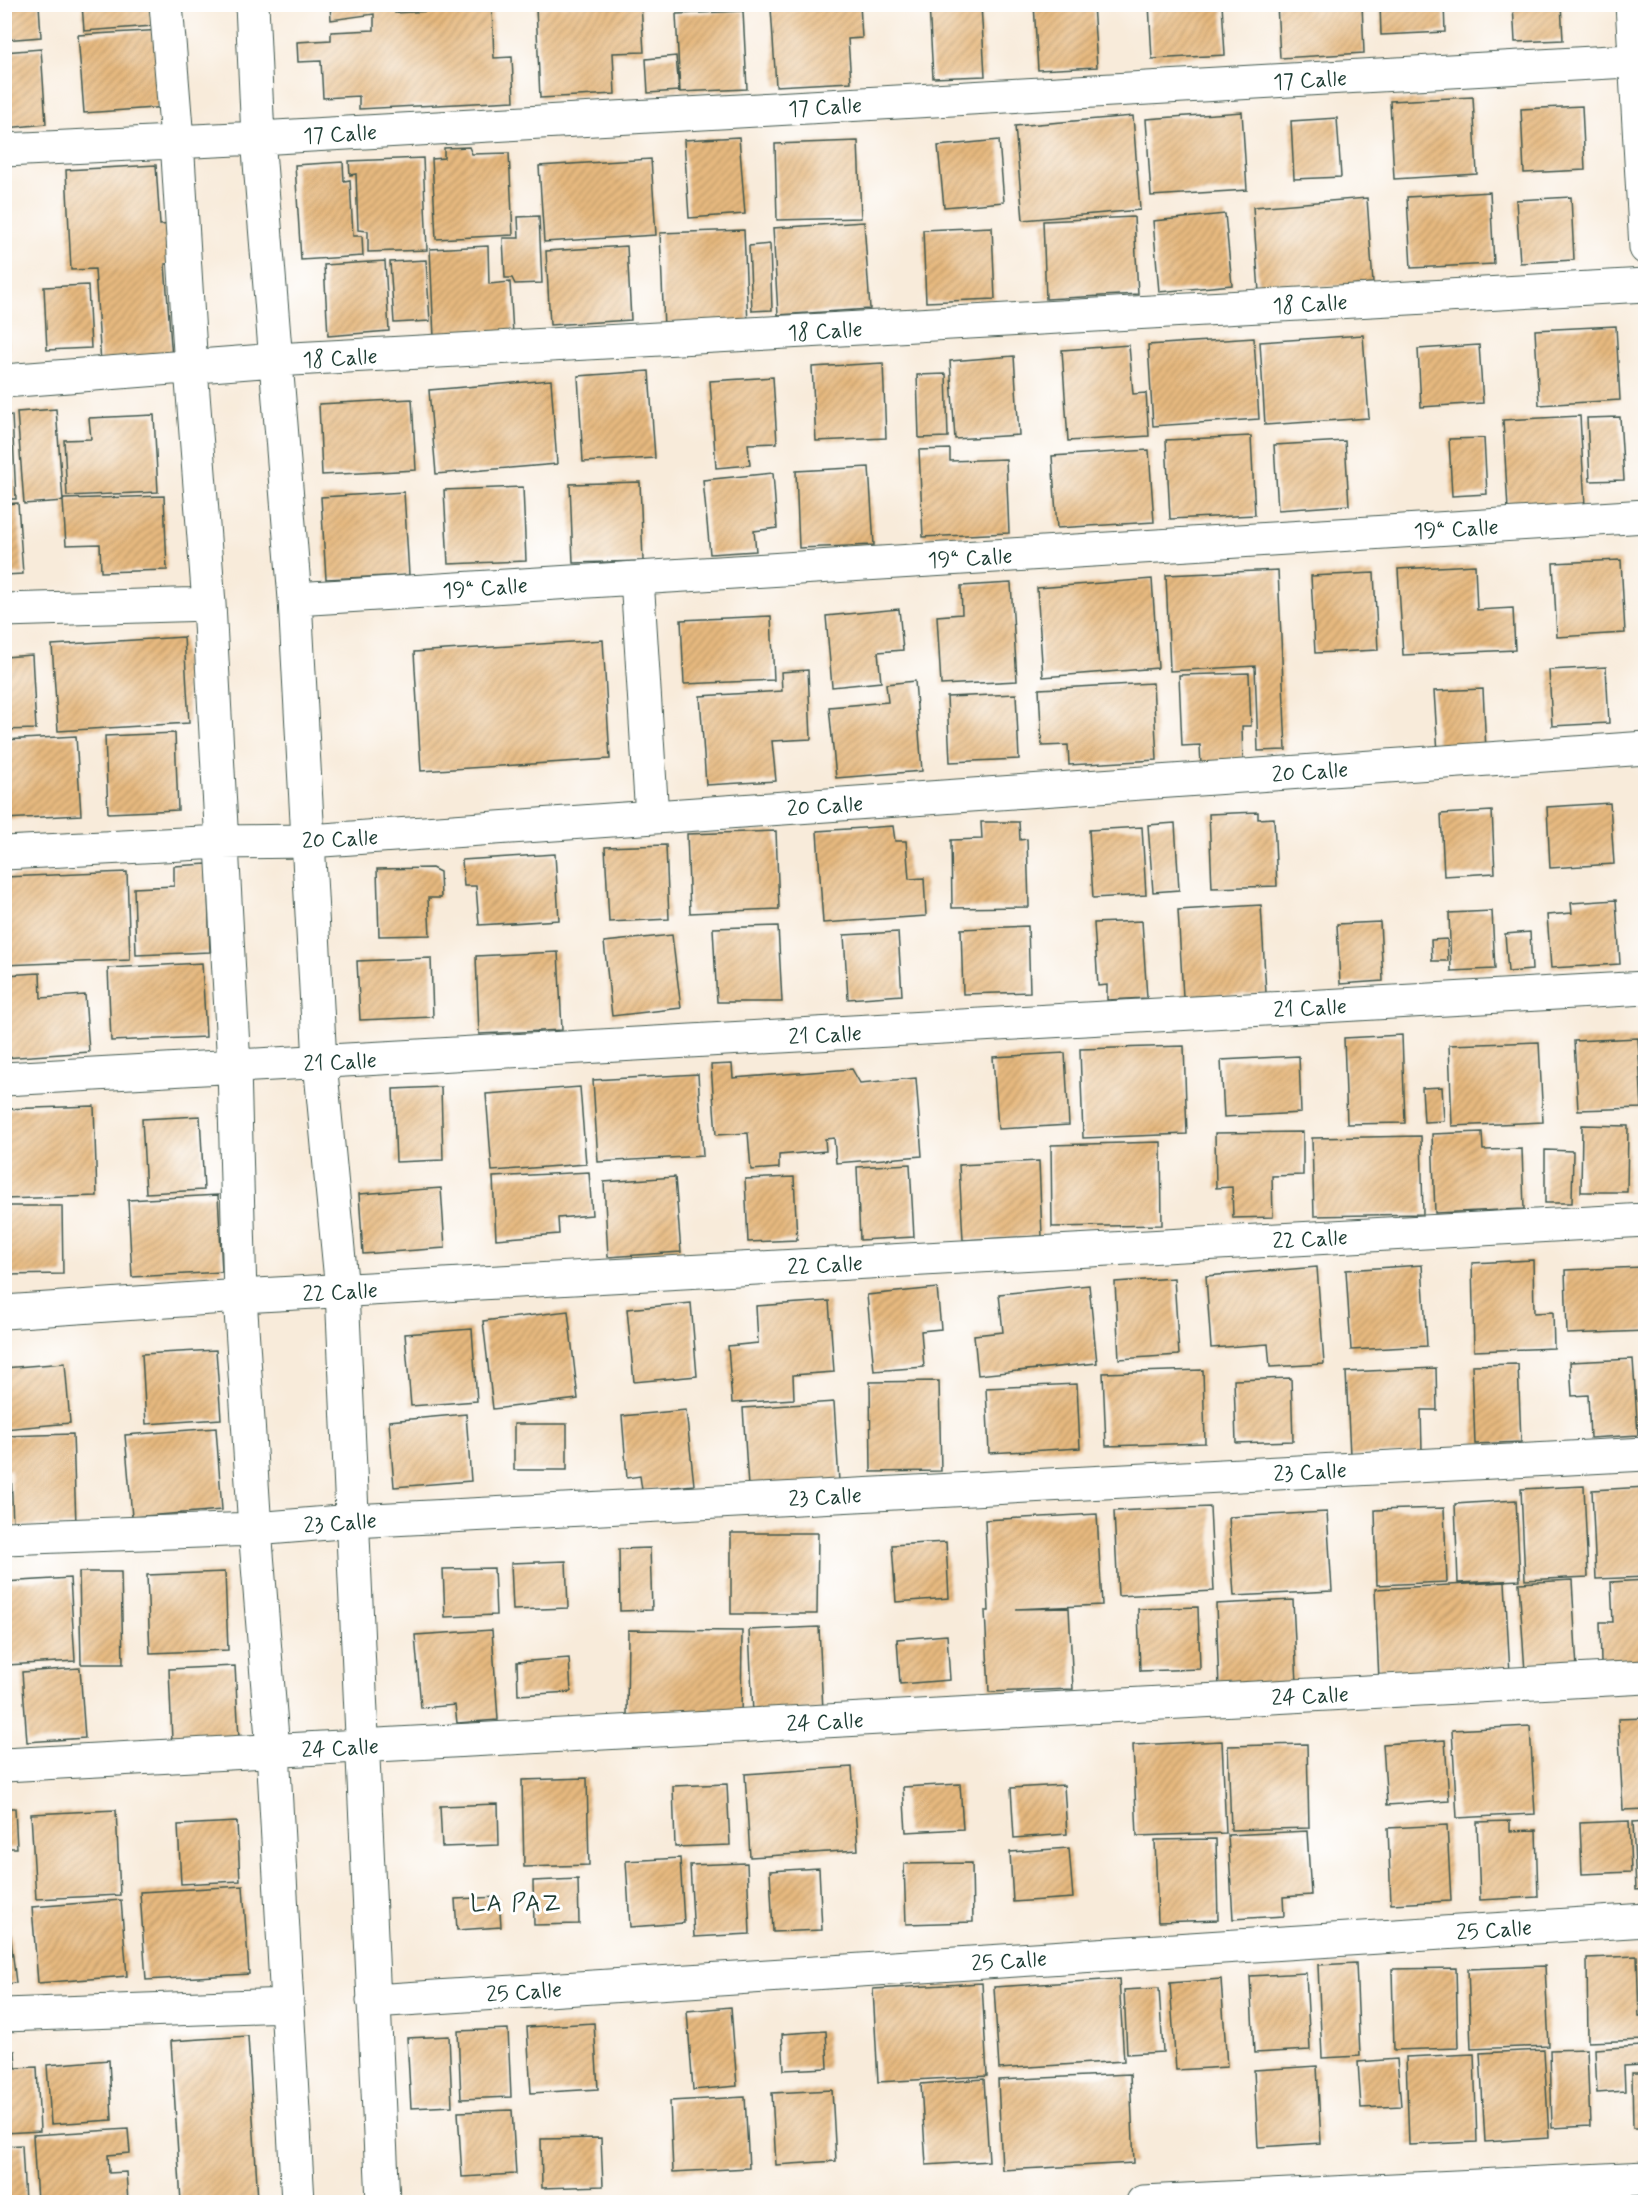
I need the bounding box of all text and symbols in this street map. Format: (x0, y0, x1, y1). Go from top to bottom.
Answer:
street label: 17 Calle (1272, 65, 1348, 97)
street label: 17 Calle (787, 92, 863, 124)
street label: 17 Calle (302, 119, 378, 151)
street label: 18 Calle (1272, 289, 1348, 321)
street label: 18 Calle (787, 316, 863, 348)
street label: 18 Calle (302, 343, 378, 375)
street label: 19ª Calle (1413, 514, 1499, 546)
street label: 19ª Calle (927, 543, 1013, 575)
street label: 19ª Calle (442, 572, 529, 606)
street label: 20 Calle (1271, 756, 1349, 790)
street label: 20 Calle (786, 790, 864, 824)
street label: 20 Calle (301, 824, 379, 856)
street label: 21 Calle (1273, 993, 1348, 1025)
street label: 21 Calle (788, 1020, 863, 1052)
street label: 21 Calle (303, 1047, 378, 1079)
street label: 22 Calle (1272, 1224, 1349, 1256)
street label: 22 Calle (787, 1250, 864, 1282)
street label: 22 Calle (302, 1277, 379, 1309)
street label: 23 Calle (1273, 1457, 1347, 1489)
street label: 23 Calle (788, 1482, 862, 1514)
street label: 23 Calle (303, 1507, 378, 1541)
street label: 24 Calle (1271, 1681, 1349, 1713)
street label: 24 Calle (786, 1707, 864, 1739)
street label: 24 Calle (301, 1733, 379, 1765)
district label: LA PAZ (470, 1889, 562, 1920)
street label: 25 Calle (1455, 1914, 1533, 1948)
street label: 25 Calle (970, 1945, 1048, 1979)
street label: 25 Calle (485, 1976, 563, 2010)

